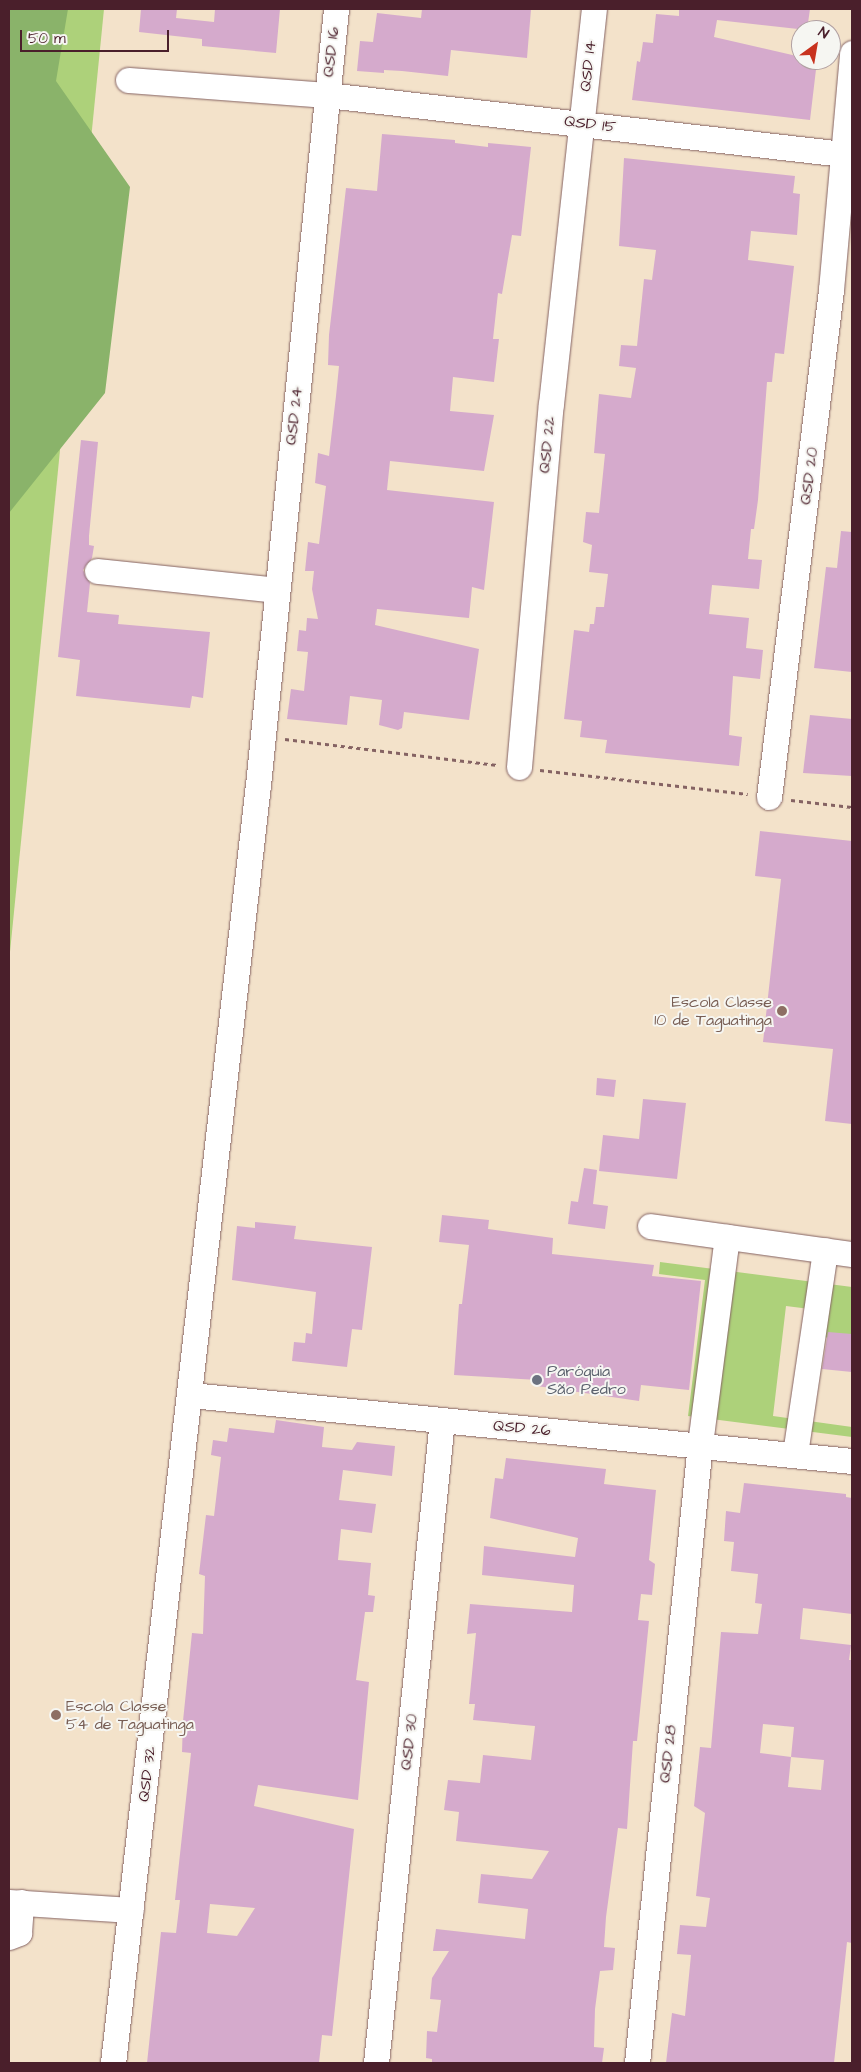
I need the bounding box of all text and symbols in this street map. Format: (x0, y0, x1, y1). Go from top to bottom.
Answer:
scale bar (22, 20, 171, 52)
north arrow (791, 20, 841, 70)
text: N (814, 22, 832, 44)
street label: QSD 16 (319, 26, 343, 78)
text: 50 m (28, 28, 66, 49)
street label: QSD 14 (576, 39, 600, 93)
street label: QSD 15 (563, 111, 617, 137)
street label: QSD 24 (281, 386, 307, 446)
street label: QSD 22 (535, 416, 559, 474)
street label: QSD 20 (796, 446, 822, 506)
place label: Escola Classe 10 de Taguatinga (654, 992, 772, 1030)
marker: Escola Classe 10 de Taguatinga (776, 1005, 788, 1017)
place label: Paróquia São Pedro (547, 1361, 626, 1399)
marker: Paróquia São Pedro (531, 1374, 543, 1386)
street label: QSD 26 (492, 1416, 552, 1440)
place label: Escola Classe 54 de Taguatinga (66, 1696, 194, 1734)
marker: Escola Classe 54 de Taguatinga (50, 1709, 62, 1721)
street label: QSD 30 (396, 1713, 422, 1771)
street label: QSD 28 (655, 1724, 681, 1784)
street label: QSD 32 (134, 1745, 160, 1803)

